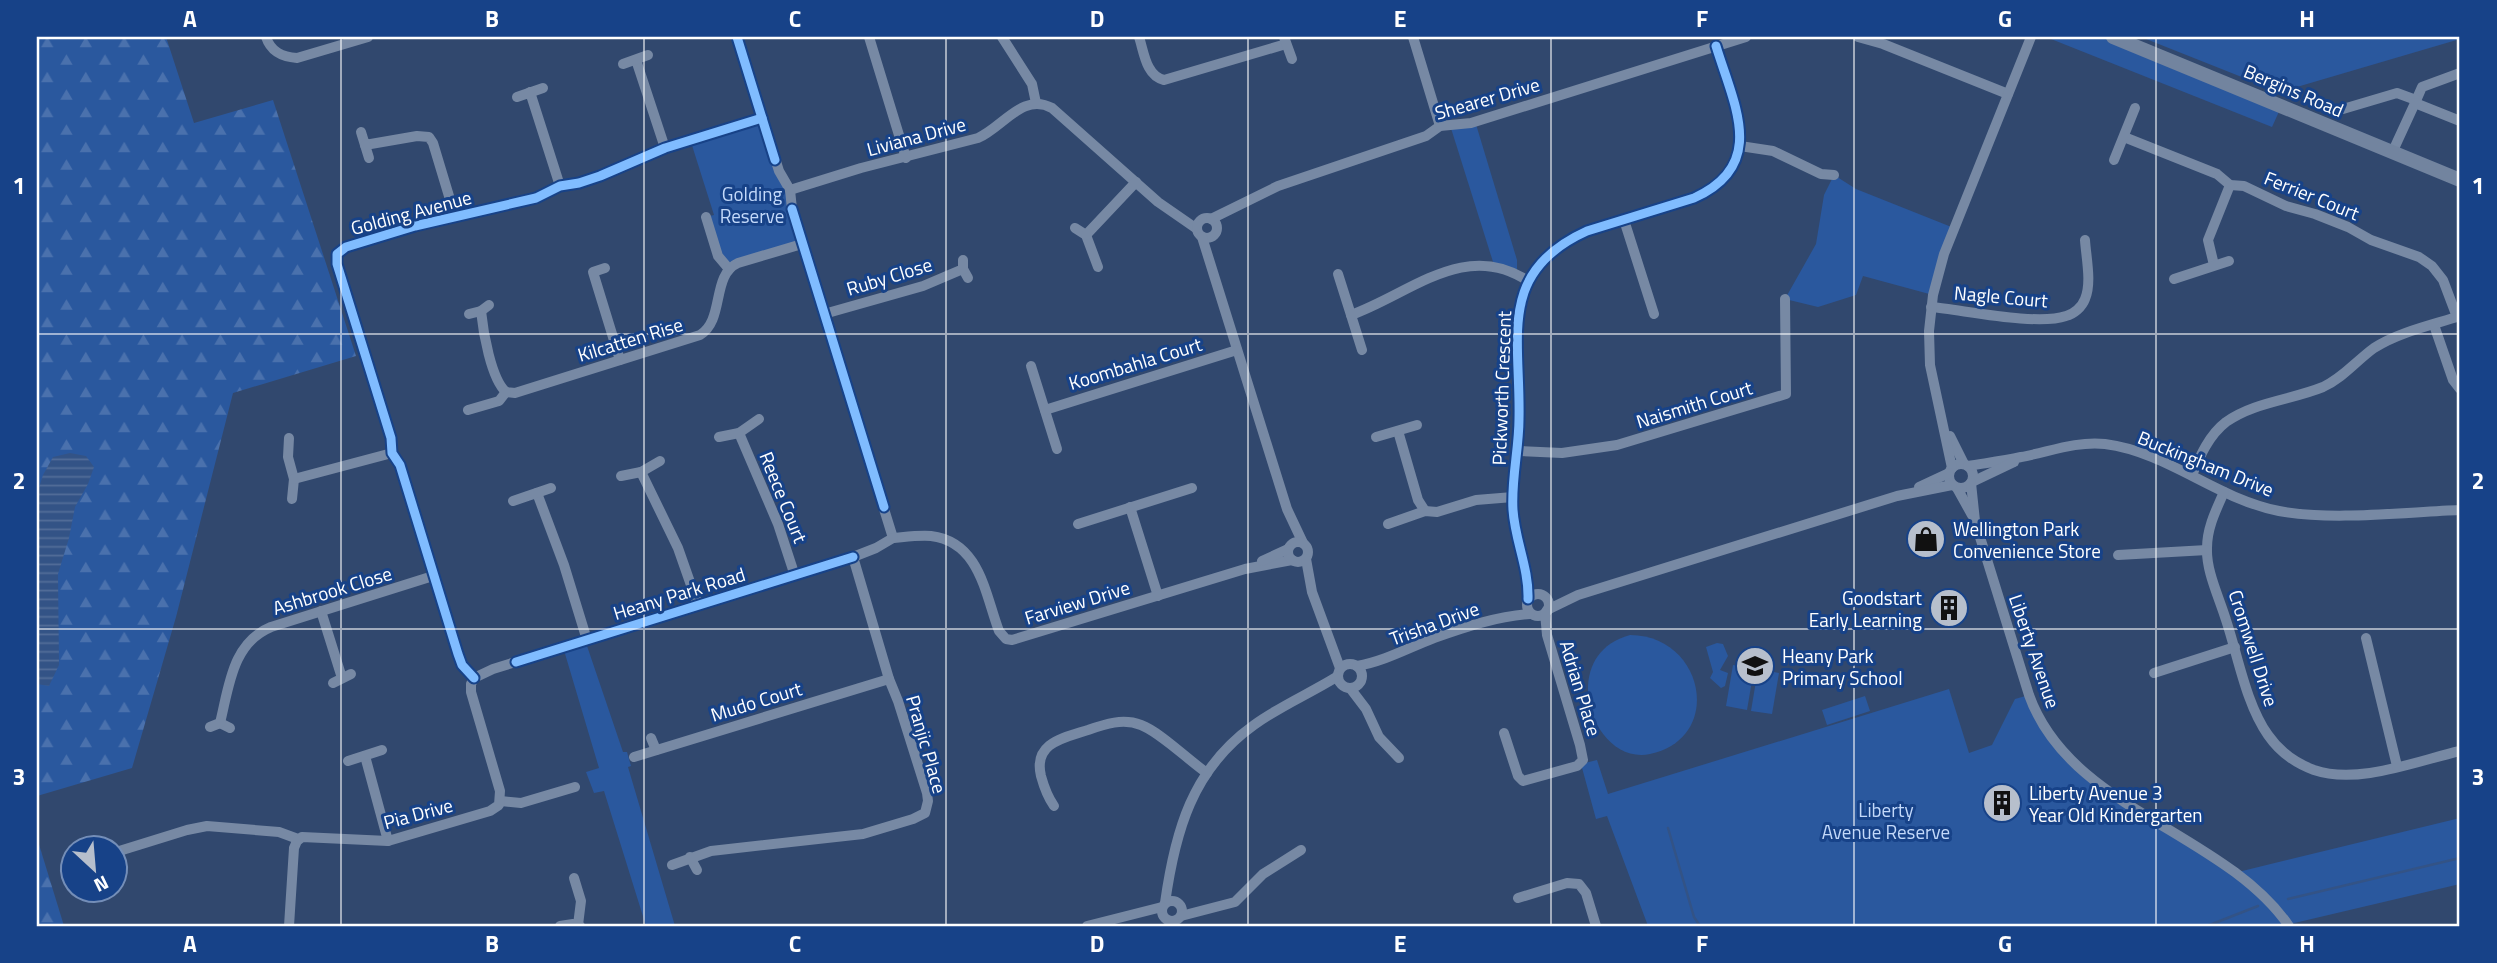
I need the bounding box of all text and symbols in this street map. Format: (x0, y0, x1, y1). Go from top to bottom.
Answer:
text: A (183, 1, 197, 36)
text: B (485, 1, 499, 36)
text: C (789, 1, 801, 36)
text: D (1090, 1, 1104, 36)
text: E (1394, 1, 1406, 36)
text: F (1696, 1, 1708, 36)
text: G (1998, 1, 2012, 36)
text: H (2299, 1, 2315, 36)
street label: Bergins Road (2240, 56, 2348, 124)
street label: Shearer Drive (1431, 69, 1543, 127)
street label: Liviana Drive (863, 109, 969, 163)
street label: Ferrier Court (2260, 163, 2364, 227)
text: 1 (13, 168, 25, 203)
text: 1 (2472, 168, 2484, 203)
park label: Golding Reserve (720, 179, 784, 230)
street label: Golding Avenue (347, 182, 475, 242)
street label: Ruby Close (843, 249, 935, 303)
street label: Nagle Court (1953, 277, 2049, 315)
street label: Kilcatten Rise (574, 309, 686, 369)
street label: Pickworth Crescent (1484, 310, 1518, 466)
street label: Koombahla Court (1065, 329, 1205, 397)
street label: Naismith Court (1632, 372, 1756, 435)
street label: Buckingham Drive (2134, 422, 2278, 504)
street label: Reece Court (753, 447, 816, 547)
text: 2 (13, 463, 25, 498)
text: 2 (2472, 463, 2484, 498)
place label: Wellington Park Convenience Store (1953, 514, 2101, 565)
shop icon: Wellington Park Convenience Store (1905, 518, 1947, 560)
street label: Ashbrook Close (269, 558, 395, 622)
street label: Heany Park Road (609, 559, 749, 627)
street label: Farview Drive (1021, 572, 1133, 632)
place label: Goodstart Early Learning (1809, 583, 1922, 634)
street label: Cromwell Drive (2222, 586, 2286, 710)
building icon: Goodstart Early Learning (1928, 587, 1970, 629)
street label: Liberty Avenue (2002, 590, 2068, 712)
street label: Trisha Drive (1385, 593, 1483, 653)
street label: Adrian Place (1553, 636, 1609, 740)
place label: Heany Park Primary School (1782, 641, 1903, 692)
school or university icon: Heany Park Primary School (1734, 645, 1776, 687)
street label: Mudo Court (707, 673, 805, 729)
street label: Pranjic Place (899, 691, 955, 797)
text: 3 (13, 759, 25, 794)
text: 3 (2472, 759, 2484, 794)
place label: Liberty Avenue 3 Year Old Kindergarten (2029, 778, 2203, 829)
building icon: Liberty Avenue 3 Year Old Kindergarten (1981, 782, 2023, 824)
street label: Pia Drive (380, 790, 456, 836)
park label: Liberty Avenue Reserve (1822, 795, 1950, 846)
north arrow (60, 834, 130, 904)
text: N (89, 869, 114, 901)
text: A (183, 926, 197, 961)
text: B (485, 926, 499, 961)
text: C (789, 926, 801, 961)
text: D (1090, 926, 1104, 961)
text: E (1394, 926, 1406, 961)
text: F (1696, 926, 1708, 961)
text: G (1998, 926, 2012, 961)
text: H (2299, 926, 2315, 961)

